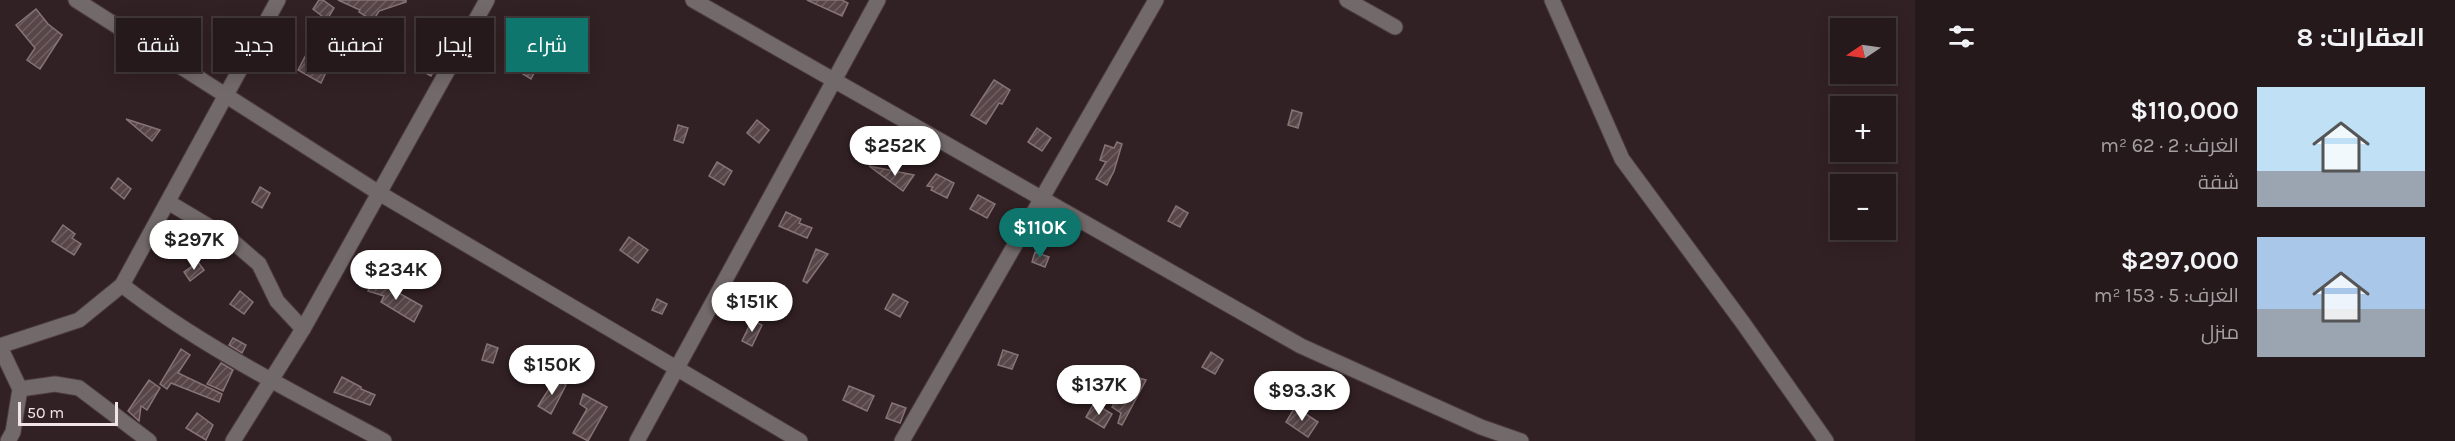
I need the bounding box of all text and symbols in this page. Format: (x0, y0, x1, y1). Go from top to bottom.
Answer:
chip: شقة (116, 18, 201, 72)
chip: جديد (213, 18, 295, 72)
chip: تصفية (307, 18, 404, 72)
chip: إيجار (416, 18, 494, 72)
chip: شراء (506, 18, 588, 72)
north arrow (1830, 18, 1896, 84)
map controls (1830, 18, 1896, 240)
icon: filters (1945, 20, 1978, 53)
text: العقارات: 8 (2296, 22, 2425, 53)
text: $110,000 (2130, 95, 2239, 126)
button: + (1830, 96, 1896, 162)
icon: home (2305, 111, 2377, 183)
pin: $252K (853, 126, 937, 177)
text: $252K (864, 134, 926, 157)
text: الغرف: 2 · 62 m² (2100, 134, 2239, 157)
text: شقة (2198, 171, 2239, 194)
button: − (1830, 174, 1896, 240)
pin: $110K (998, 208, 1082, 259)
text: $110K (1013, 216, 1067, 239)
pin: $297K (152, 220, 236, 271)
text: $297K (163, 228, 225, 251)
text: $297,000 (2121, 245, 2239, 276)
pin: $234K (354, 250, 438, 301)
text: $234K (364, 258, 428, 281)
icon: home (2305, 261, 2377, 333)
pin: $151K (710, 282, 794, 333)
text: الغرف: 5 · 153 m² (2094, 284, 2239, 307)
text: $151K (726, 290, 778, 313)
text: منزل (2201, 321, 2239, 344)
pin: $150K (510, 345, 594, 396)
text: $150K (523, 353, 581, 376)
pin: $137K (1057, 365, 1141, 416)
pin: $93.3K (1253, 371, 1351, 422)
text: $137K (1071, 373, 1127, 396)
text: $93.3K (1268, 379, 1336, 402)
scale bar (18, 399, 118, 426)
text: 50 m (27, 403, 64, 422)

